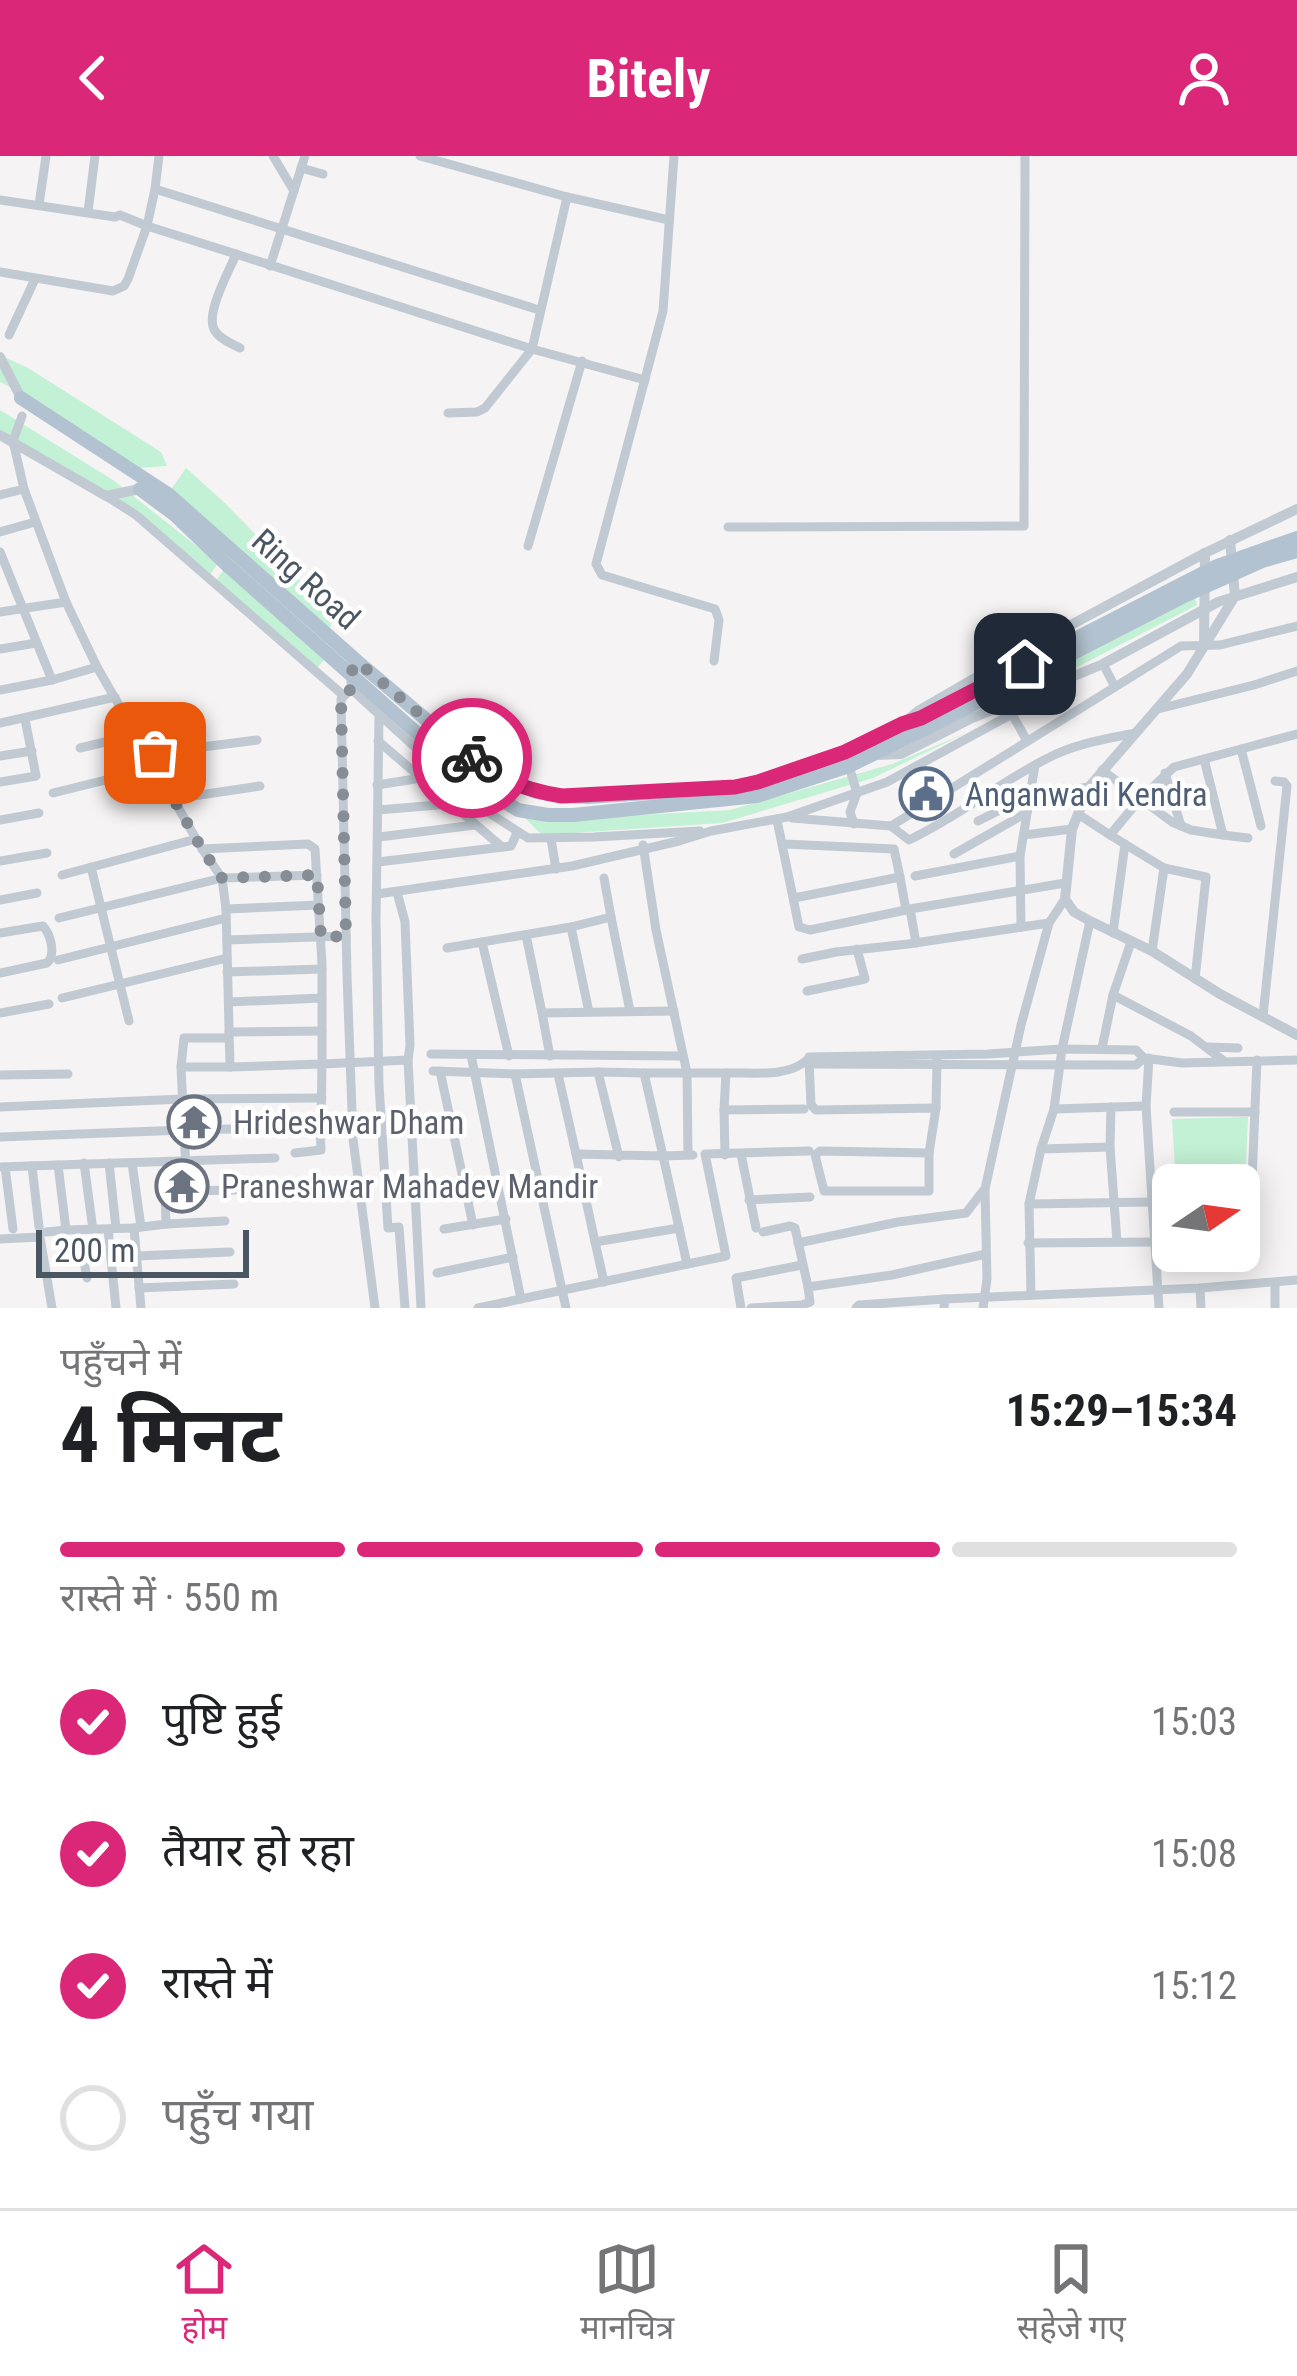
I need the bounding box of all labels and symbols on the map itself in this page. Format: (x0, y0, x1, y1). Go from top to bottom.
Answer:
street label: Ring Road (244, 521, 368, 637)
pin (974, 613, 1076, 715)
courier (412, 698, 532, 818)
pin (104, 702, 206, 804)
public building icon: Anganwadi Kendra (898, 766, 954, 822)
place label: Anganwadi Kendra (965, 775, 1207, 814)
temple icon: Hrideshwar Dham (166, 1094, 222, 1150)
place label: Hrideshwar Dham (233, 1103, 464, 1142)
temple icon: Praneshwar Mahadev Mandir (154, 1158, 210, 1214)
north arrow (1152, 1164, 1260, 1272)
place label: Praneshwar Mahadev Mandir (221, 1167, 598, 1206)
scale bar (36, 1224, 249, 1277)

